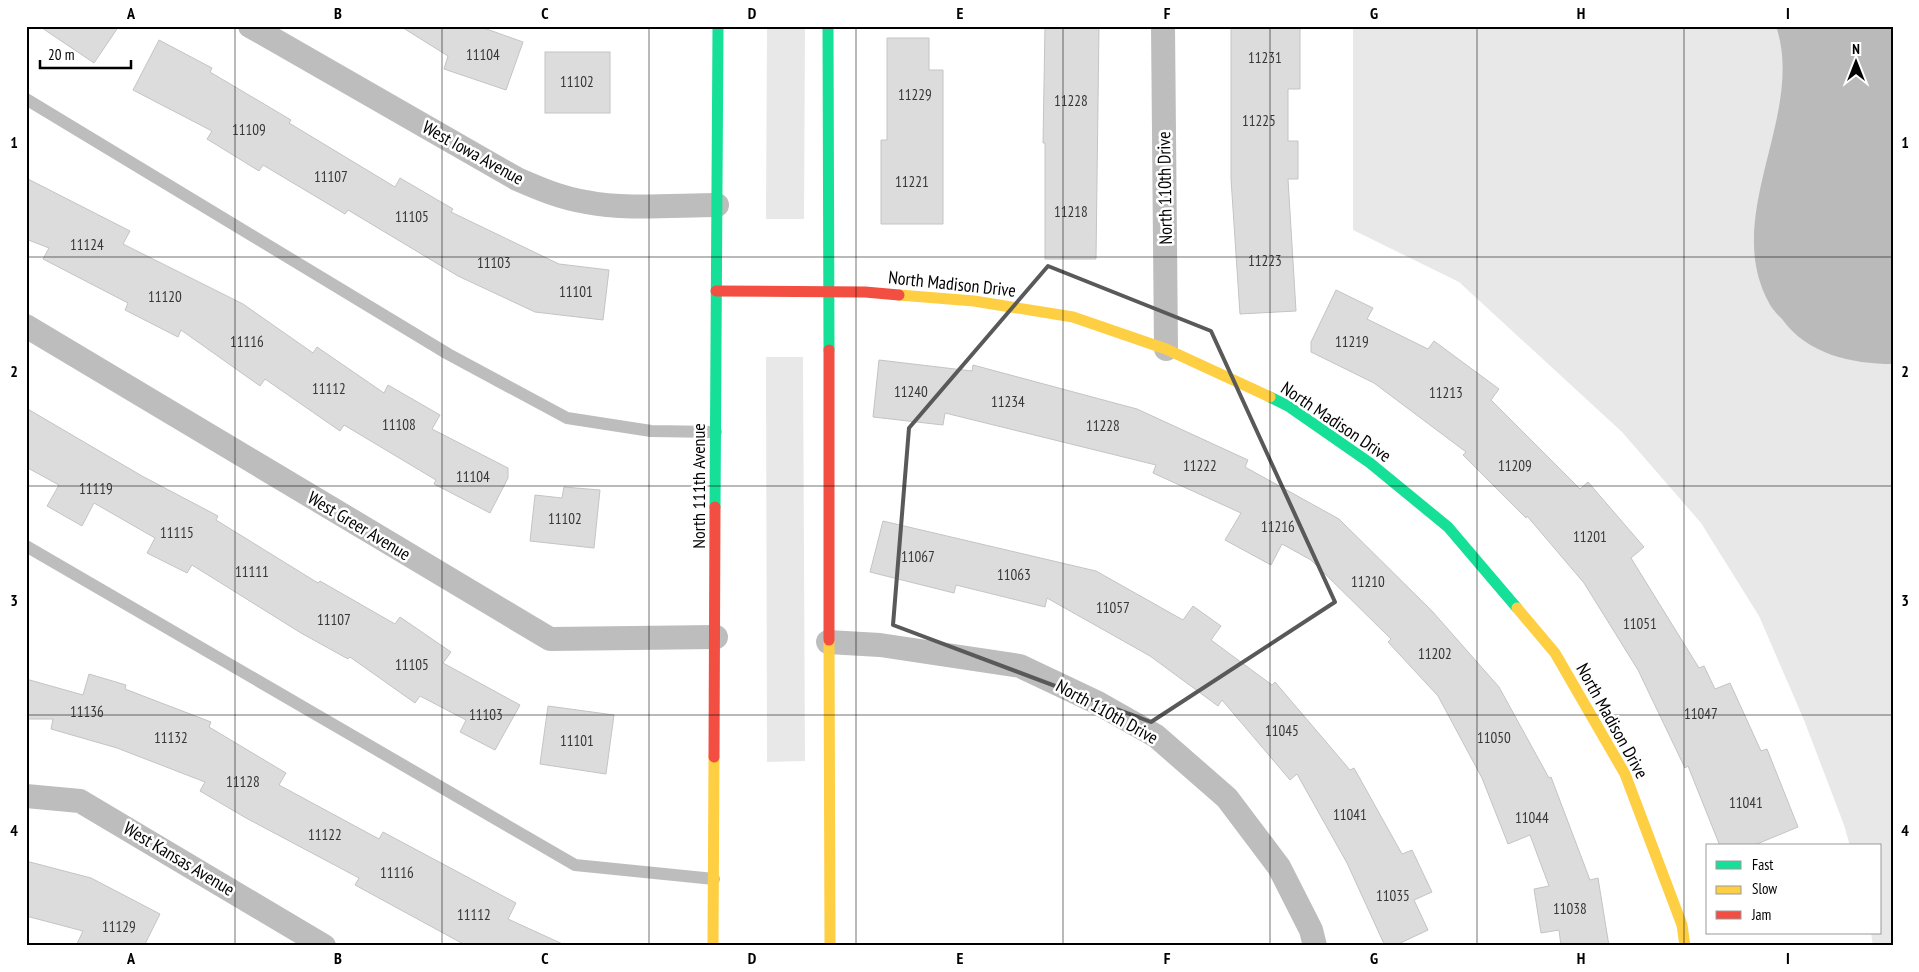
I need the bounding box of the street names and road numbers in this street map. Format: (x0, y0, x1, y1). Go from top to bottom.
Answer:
street label: West Iowa Avenue (419, 115, 528, 190)
street label: North 110th Drive (1152, 131, 1177, 245)
street label: North Madison Drive (887, 265, 1017, 302)
street label: North Madison Drive (1277, 376, 1396, 467)
street label: North 111th Avenue (687, 423, 710, 549)
street label: West Greer Avenue (304, 486, 415, 565)
street label: North Madison Drive (1571, 659, 1654, 782)
street label: North 110th Drive (1052, 674, 1162, 749)
street label: West Kansas Avenue (120, 816, 239, 901)

